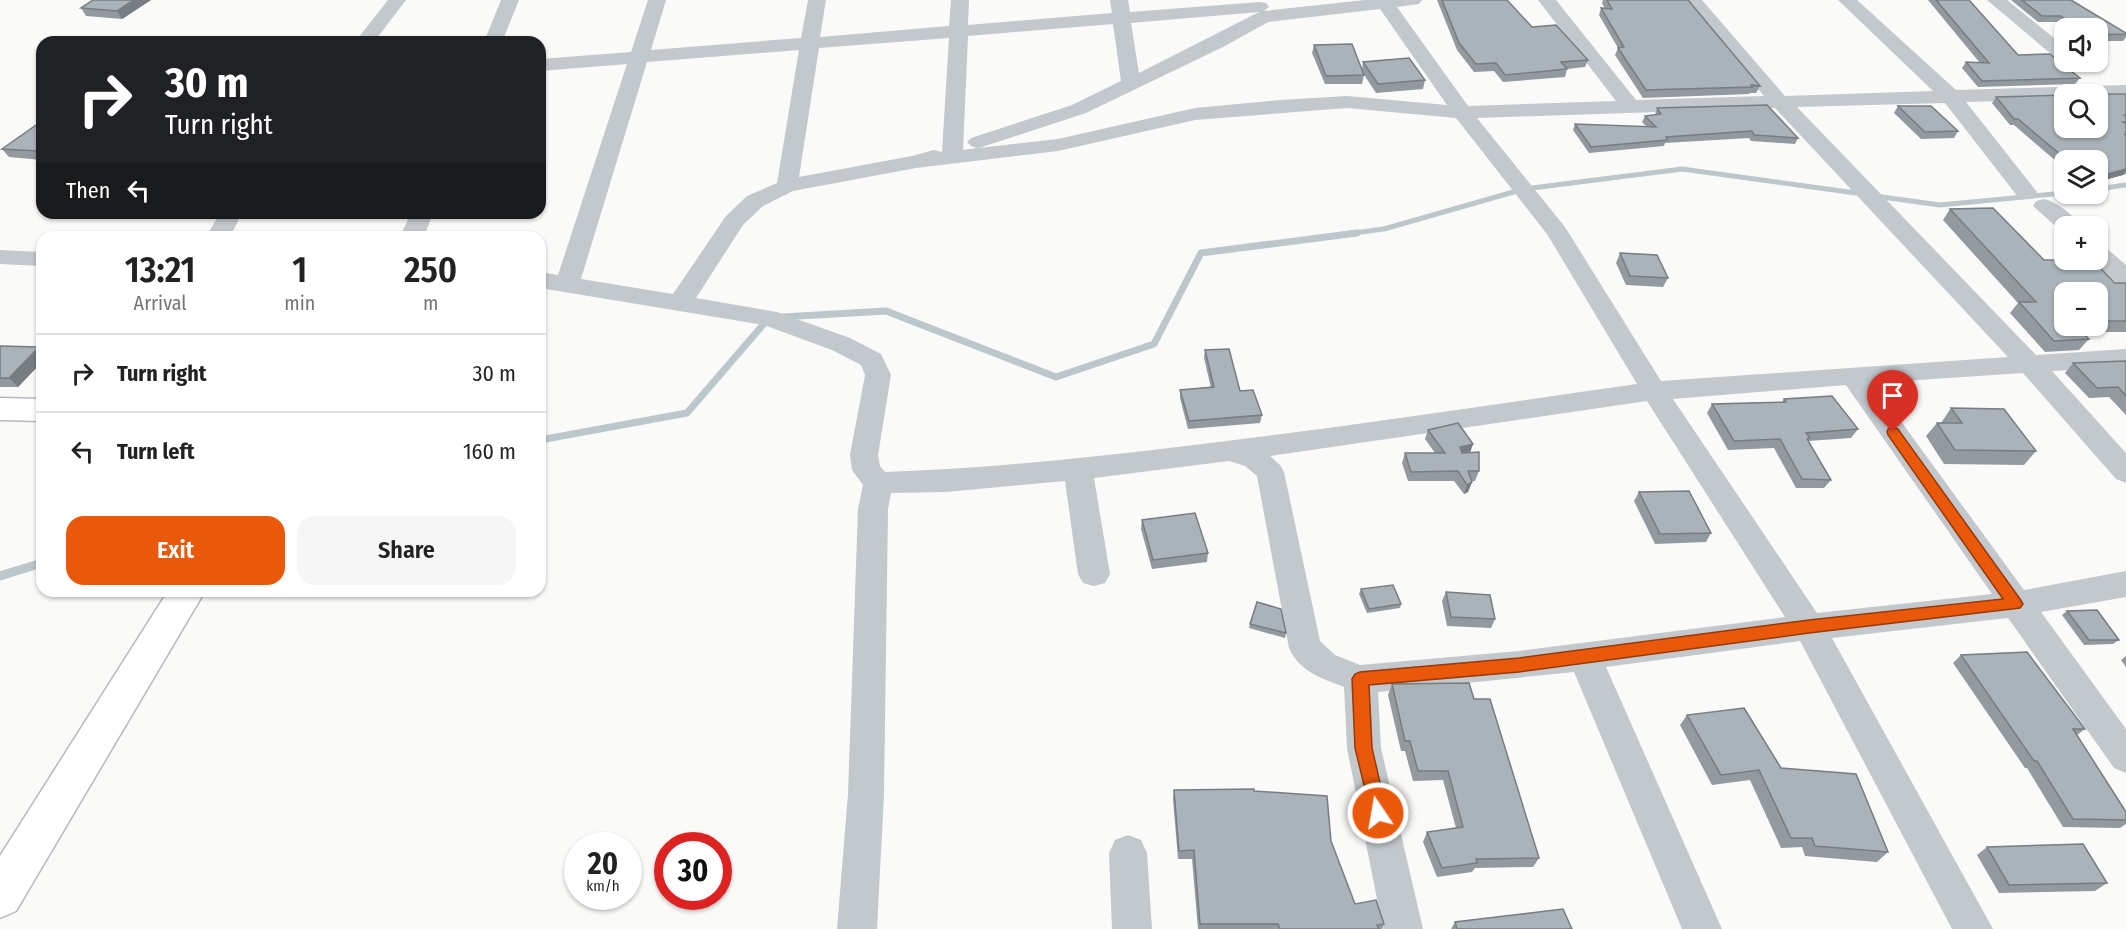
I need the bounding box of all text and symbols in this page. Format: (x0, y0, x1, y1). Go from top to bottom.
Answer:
map controls (2054, 18, 2108, 336)
button: sound (2054, 18, 2108, 72)
text: 30 m (165, 58, 249, 108)
icon: right (66, 60, 144, 138)
button: search (2054, 84, 2108, 138)
text: Turn right (165, 109, 273, 141)
button: layers (2054, 150, 2108, 204)
icon: left (122, 174, 155, 207)
text: Then (66, 177, 110, 204)
button: + (2054, 216, 2108, 270)
text: 13:21 (125, 248, 196, 292)
text: 1 (292, 248, 307, 292)
text: 250 (404, 248, 457, 292)
button: − (2054, 282, 2108, 336)
text: Arrival (134, 291, 187, 315)
text: min (284, 291, 315, 315)
text: m (423, 291, 438, 315)
icon: right (66, 357, 99, 390)
text: Turn right (117, 360, 206, 387)
text: 30 m (473, 360, 516, 387)
pin (1867, 370, 1918, 432)
icon: arrive (1876, 379, 1909, 412)
icon: left (66, 435, 99, 468)
text: Turn left (117, 438, 195, 465)
text: 160 m (463, 438, 516, 465)
button: Exit (66, 516, 285, 585)
button: Share (297, 516, 516, 585)
position arrow (1346, 781, 1410, 845)
speed limit sign: 30 (654, 832, 732, 910)
text: 20 (588, 846, 618, 882)
text: km/h (586, 877, 620, 895)

